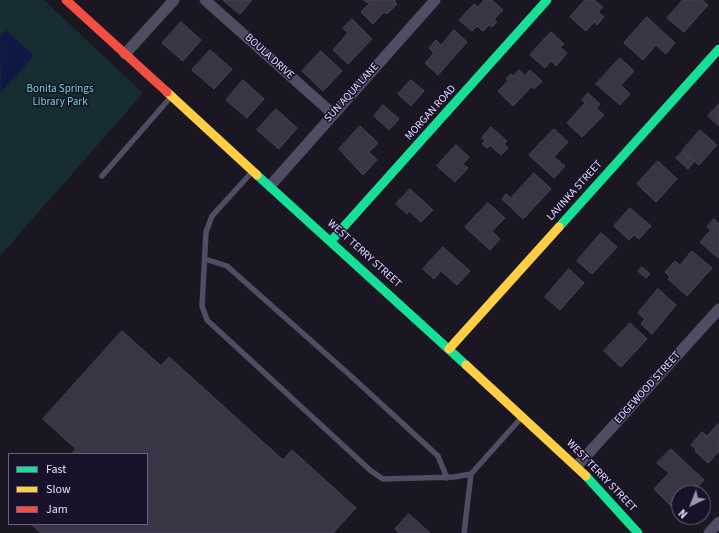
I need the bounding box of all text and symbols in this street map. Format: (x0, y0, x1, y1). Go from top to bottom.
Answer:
street label: BOULA DRIVE (242, 31, 296, 83)
street label: SUN AQUA LANE (322, 61, 382, 125)
park label: Bonita Springs Library Park (26, 83, 94, 109)
street label: MORGAN ROAD (403, 83, 459, 143)
street label: LAVINKA STREET (544, 158, 606, 224)
street label: WEST TERRY STREET (324, 217, 404, 291)
street label: EDGEWOOD STREET (612, 349, 684, 427)
street label: WEST TERRY STREET (563, 437, 639, 515)
legend (8, 453, 148, 525)
text: Fast (46, 461, 66, 478)
text: Slow (46, 481, 71, 498)
north arrow (671, 485, 711, 525)
text: Jam (46, 501, 68, 518)
text: N (675, 505, 691, 521)

